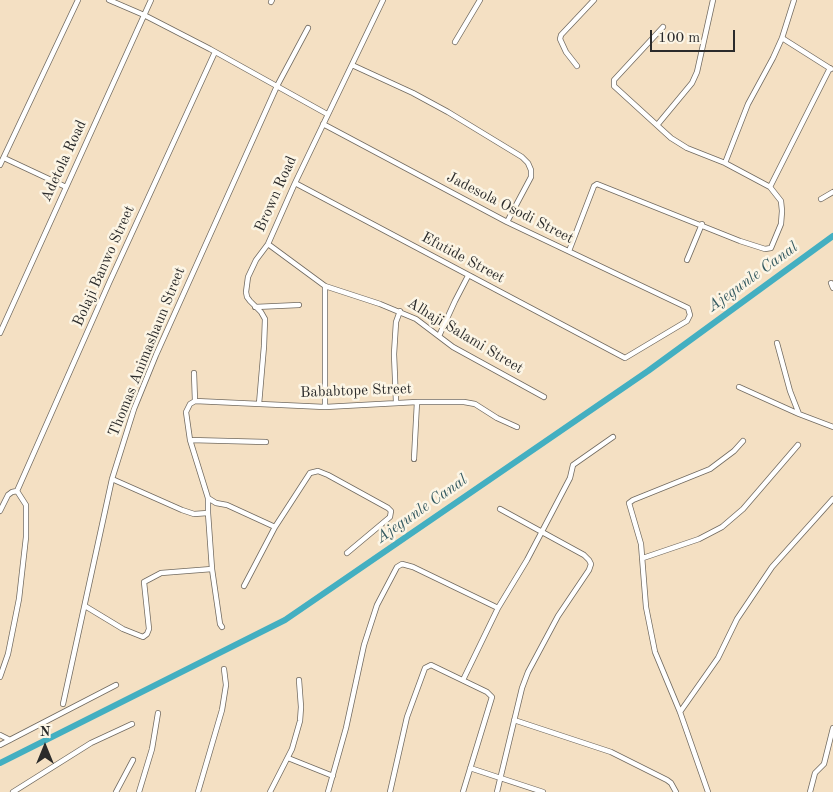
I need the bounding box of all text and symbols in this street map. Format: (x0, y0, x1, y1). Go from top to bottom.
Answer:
scale bar (653, 20, 738, 52)
text: 100 m (658, 31, 700, 46)
street label: Adetola Road (37, 117, 91, 205)
street label: Brown Road (251, 153, 301, 235)
street label: Jadesola Osodi Street (443, 168, 577, 248)
street label: Bolaji Banwo Street (69, 203, 139, 329)
street label: Efutide Street (418, 229, 508, 287)
water label: Ajegunle Canal (704, 238, 802, 316)
street label: Thomas Animashaun Street (105, 265, 189, 439)
street label: Alhaji Salami Street (404, 294, 526, 378)
street label: Bababtope Street (300, 380, 412, 402)
water label: Ajegunle Canal (373, 471, 471, 547)
north arrow (20, 722, 70, 772)
text: N (40, 725, 50, 739)

